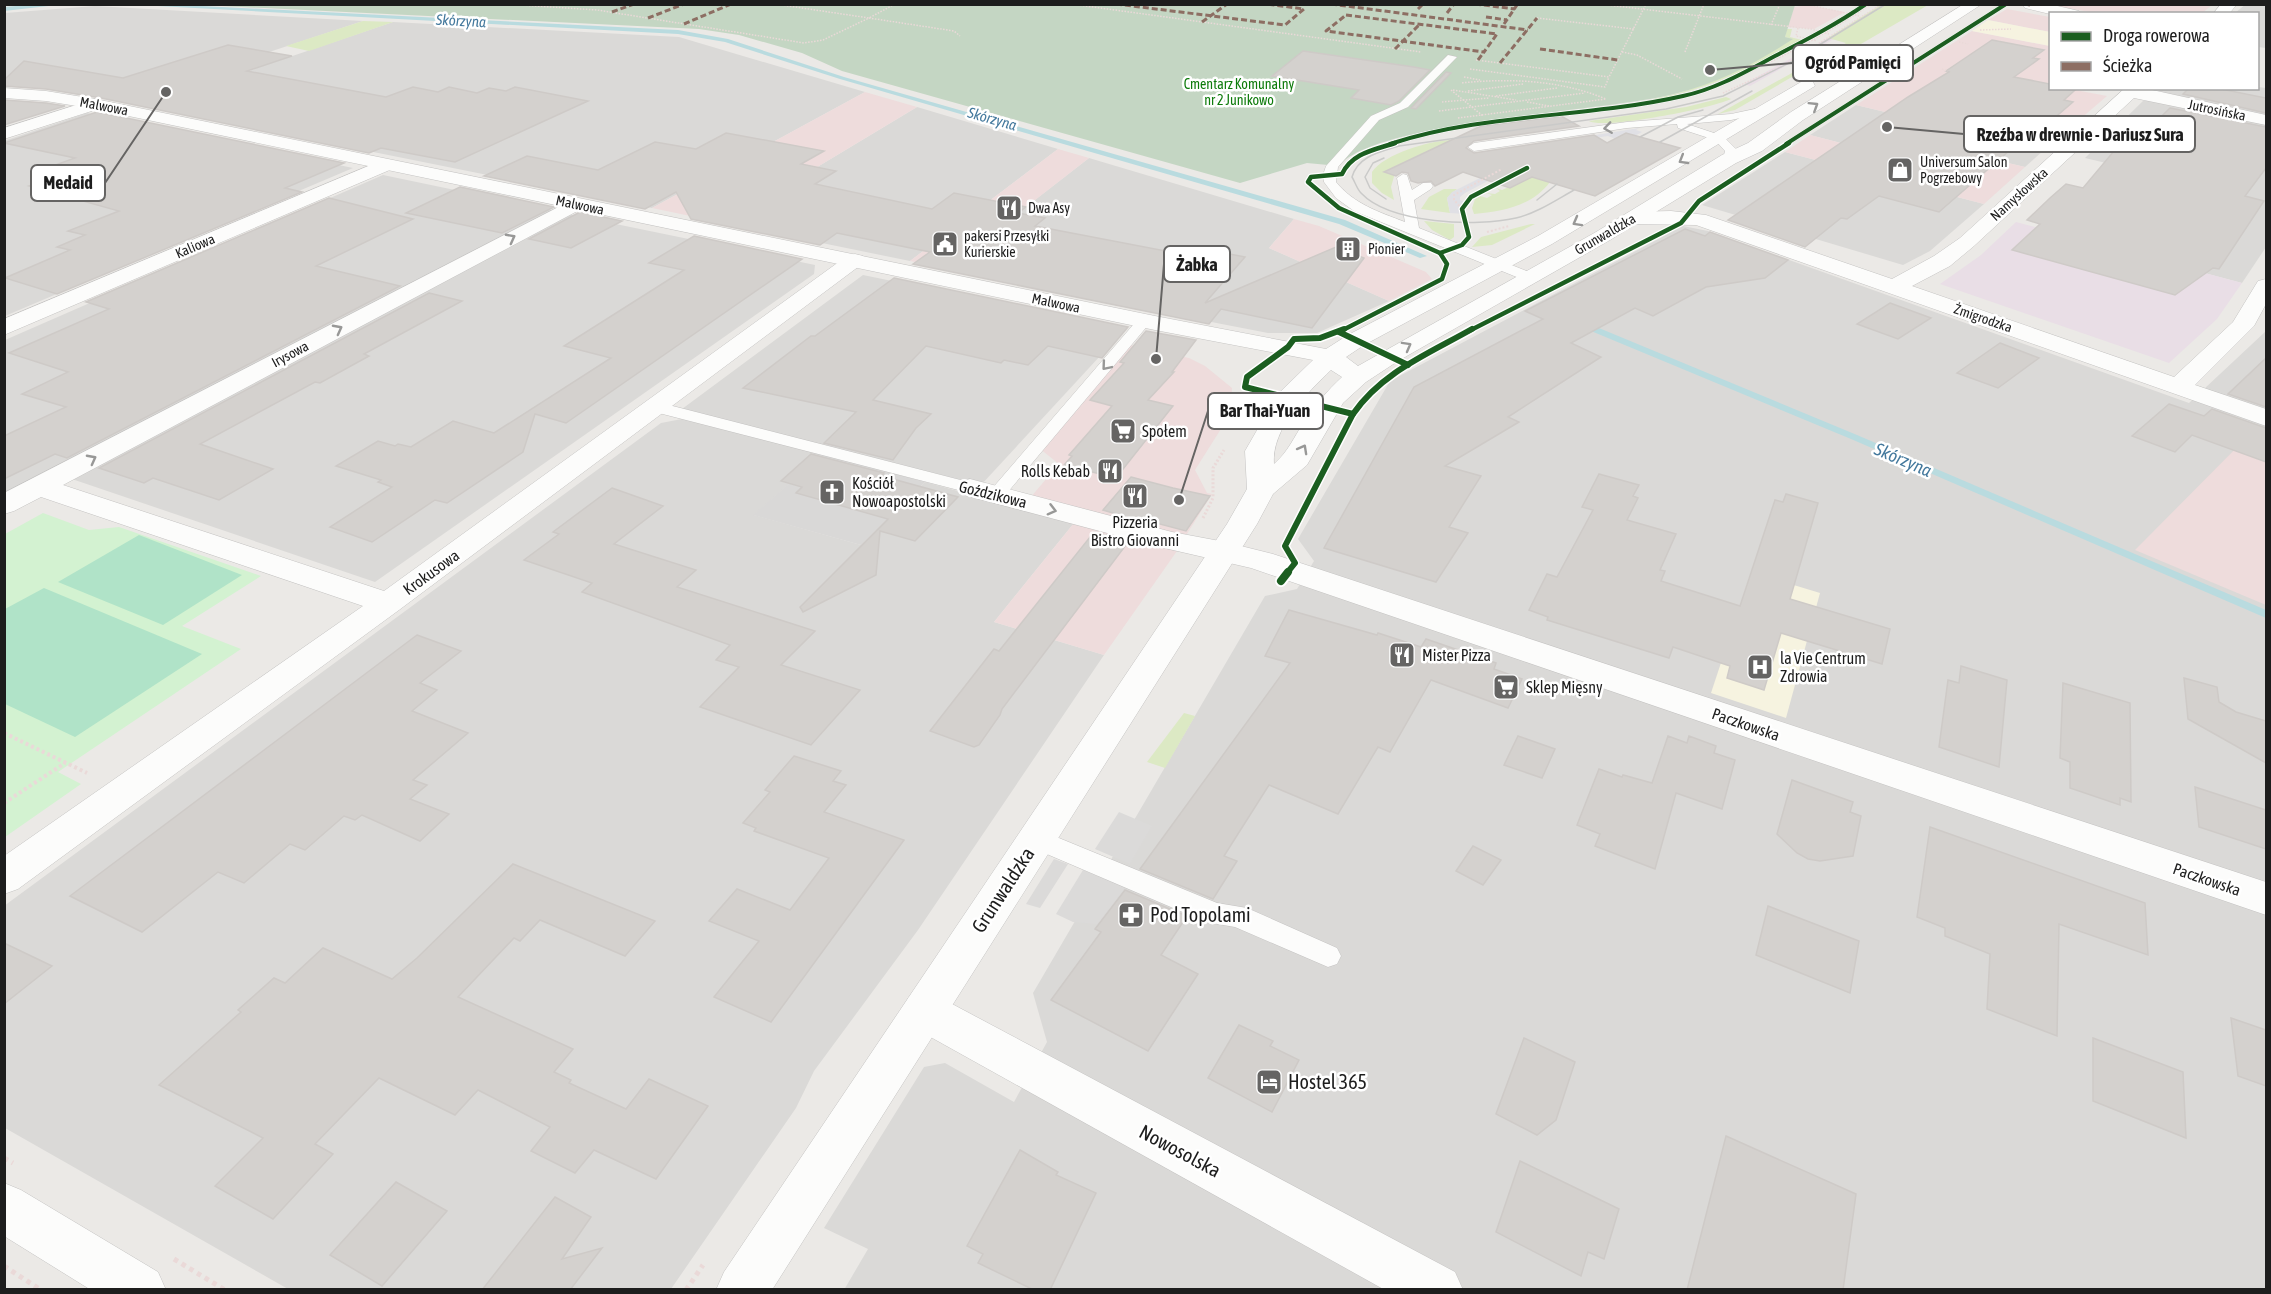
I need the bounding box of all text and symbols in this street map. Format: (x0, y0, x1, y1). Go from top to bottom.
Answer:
water label: Skórzyna (435, 11, 486, 30)
legend (2049, 12, 2259, 90)
text: Droga rowerowa (2103, 25, 2210, 46)
callout: Ogród Pamięci (1793, 45, 1913, 81)
text: Ogród Pamięci (1805, 52, 1901, 73)
text: Ścieżka (2103, 55, 2152, 76)
park label: Cmentarz Komunalny nr 2 Junikowo (1184, 76, 1295, 108)
street label: Malwowa (78, 93, 130, 119)
street label: Jutrosińska (2187, 96, 2247, 124)
one-way arrow (1808, 101, 1818, 113)
water label: Skórzyna (965, 103, 1018, 134)
callout: Rzeźba w drewnie - Dariusz Sura (1964, 116, 2195, 152)
one-way arrow (1603, 121, 1612, 133)
text: Rzeźba w drewnie - Dariusz Sura (1976, 124, 2184, 145)
one-way arrow (1679, 153, 1689, 165)
place label: Universum Salon Pogrzebowy (1920, 154, 2007, 186)
shop icon: Universum Salon Pogrzebowy (1885, 155, 1915, 185)
street label: Namysłowska (1987, 164, 2051, 224)
callout: Medaid (31, 165, 105, 201)
text: Medaid (43, 172, 93, 193)
street label: Malwowa (554, 192, 606, 218)
restaurant icon: Dwa Asy (994, 193, 1024, 223)
place label: Dwa Asy (1028, 200, 1070, 216)
street label: Grunwaldzka (1572, 210, 1638, 258)
one-way arrow (1573, 215, 1583, 226)
place label: pakersi Przesyłki Kurierskie (964, 228, 1049, 260)
public building icon: pakersi Przesyłki Kurierskie (930, 229, 960, 259)
street label: Kaliowa (173, 231, 217, 261)
one-way arrow (505, 234, 515, 245)
building icon: Pionier (1333, 234, 1363, 264)
place label: Pionier (1368, 241, 1406, 257)
callout: Żabka (1164, 246, 1230, 282)
text: Żabka (1176, 254, 1218, 275)
street label: Malwowa (1030, 290, 1082, 316)
street label: Żmigrodzka (1952, 301, 2014, 335)
one-way arrow (332, 325, 343, 336)
street label: Irysowa (269, 338, 311, 370)
one-way arrow (1401, 342, 1411, 353)
one-way arrow (1102, 359, 1113, 370)
callout: Bar Thai-Yuan (1208, 393, 1323, 429)
text: Bar Thai-Yuan (1220, 400, 1311, 421)
supermarket icon: Społem (1108, 416, 1138, 446)
place label: Społem (1142, 422, 1187, 441)
water label: Skórzyna (1871, 438, 1935, 481)
one-way arrow (1296, 445, 1307, 455)
one-way arrow (85, 455, 96, 466)
restaurant icon: Rolls Kebab (1095, 456, 1125, 486)
place label: Rolls Kebab (1021, 462, 1090, 480)
place label: Kościół Nowoapostolski (852, 474, 946, 511)
church icon: Kościół Nowoapostolski (817, 477, 847, 507)
street label: Goździkowa (957, 477, 1029, 511)
restaurant icon: Pizzeria Bistro Giovanni (1120, 481, 1150, 511)
one-way arrow (1047, 502, 1057, 515)
place label: Pizzeria Bistro Giovanni (1091, 513, 1179, 549)
street label: Krokusowa (400, 546, 462, 598)
restaurant icon: Mister Pizza (1387, 640, 1417, 670)
place label: Mister Pizza (1422, 646, 1491, 664)
place label: la Vie Centrum Zdrowia (1780, 649, 1866, 685)
hospital icon: la Vie Centrum Zdrowia (1745, 652, 1775, 682)
supermarket icon: Sklep Mięsny (1491, 672, 1521, 702)
place label: Sklep Mięsny (1526, 678, 1603, 697)
street label: Paczkowska (1710, 704, 1782, 744)
street label: Grunwaldzka (967, 843, 1039, 937)
street label: Paczkowska (2171, 859, 2243, 899)
pharmacy icon: Pod Topolami (1116, 900, 1146, 930)
place label: Pod Topolami (1150, 903, 1251, 926)
hotel icon: Hostel 365 (1254, 1067, 1284, 1097)
place label: Hostel 365 (1288, 1070, 1367, 1093)
street label: Nowosolska (1136, 1119, 1225, 1182)

